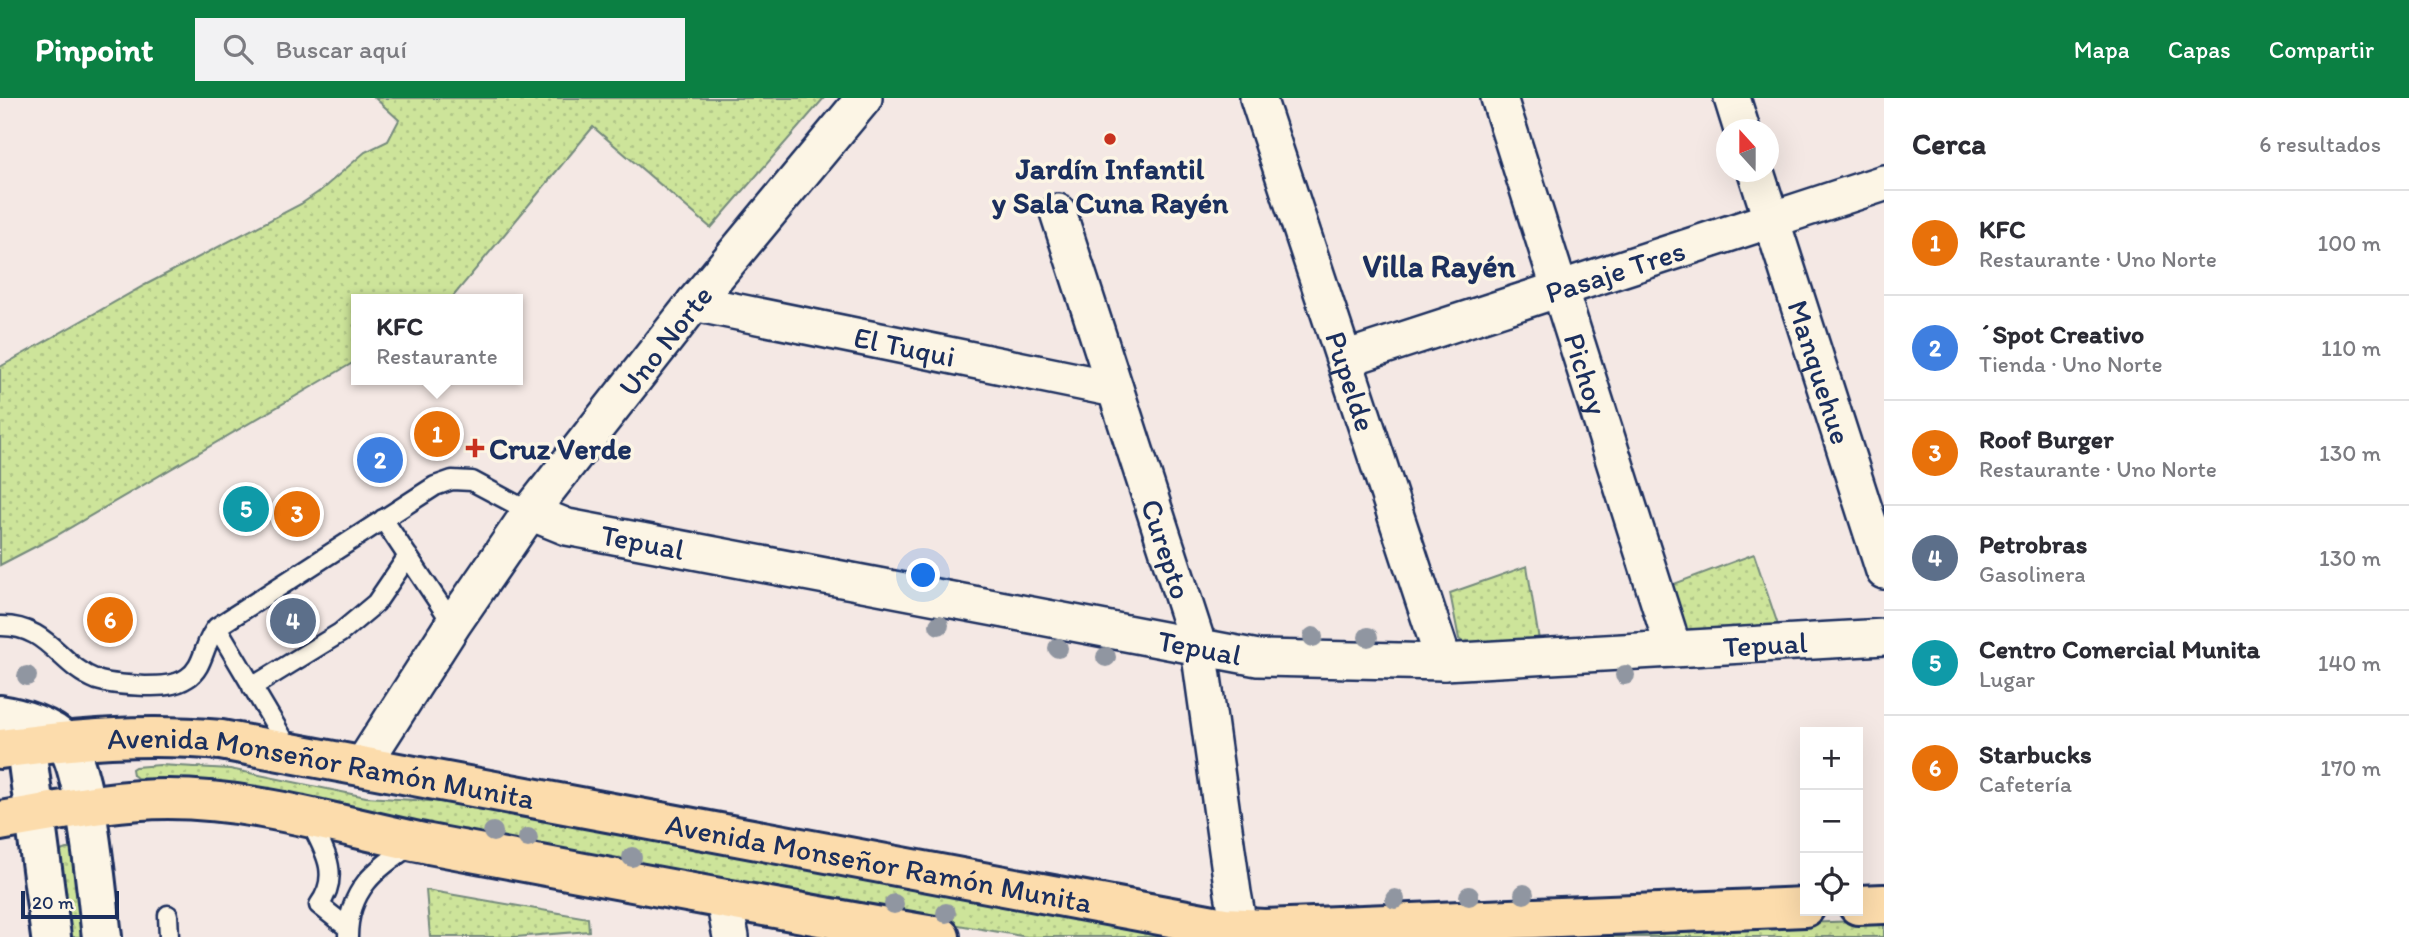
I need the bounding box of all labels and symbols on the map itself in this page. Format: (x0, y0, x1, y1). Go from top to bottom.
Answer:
north arrow (1716, 119, 1779, 182)
marker: Jardín Infantil y Sala Cuna Rayén (1102, 131, 1118, 147)
place label: Jardín Infantil y Sala Cuna Rayén (992, 150, 1229, 221)
street label: Pasaje Tres (1540, 231, 1690, 311)
district label: Villa Rayén (1362, 247, 1516, 285)
street label: Uno Norte (610, 277, 720, 403)
street label: Manquehue (1780, 295, 1861, 449)
street label: El Tuqui (851, 318, 959, 374)
street label: Pupelde (1318, 326, 1385, 436)
street label: Pichoy (1556, 328, 1617, 419)
pin: 1 (414, 408, 460, 460)
place label: Cruz Verde (489, 430, 632, 467)
pin: 2 (357, 434, 403, 486)
marker: Cruz Verde (467, 440, 483, 456)
pin: 5 (223, 483, 269, 535)
pin: 3 (274, 488, 320, 540)
street label: Curepto (1133, 494, 1200, 604)
street label: Tepual (598, 515, 688, 567)
your location (906, 558, 940, 592)
pin: 6 (87, 594, 133, 646)
pin: 4 (270, 595, 316, 647)
street label: Tepual (1155, 621, 1245, 673)
street label: Tepual (1722, 623, 1809, 665)
street label: Avenida Monseñor Ramón Munita (106, 718, 538, 817)
street label: Avenida Monseñor Ramón Munita (663, 805, 1096, 921)
scale bar (21, 888, 119, 920)

